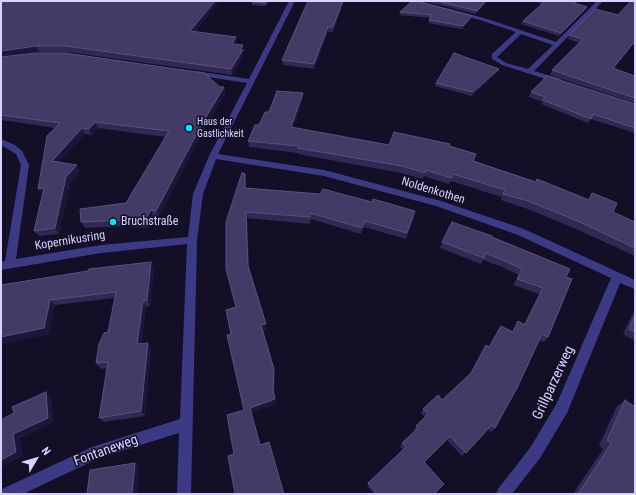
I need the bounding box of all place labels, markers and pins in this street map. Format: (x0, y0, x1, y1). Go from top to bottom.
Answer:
place label: Haus der Gastlichkeit (197, 116, 244, 140)
marker: Haus der Gastlichkeit (184, 123, 194, 133)
place label: Bruchstraße (121, 215, 178, 229)
marker: Bruchstraße (108, 217, 118, 227)

